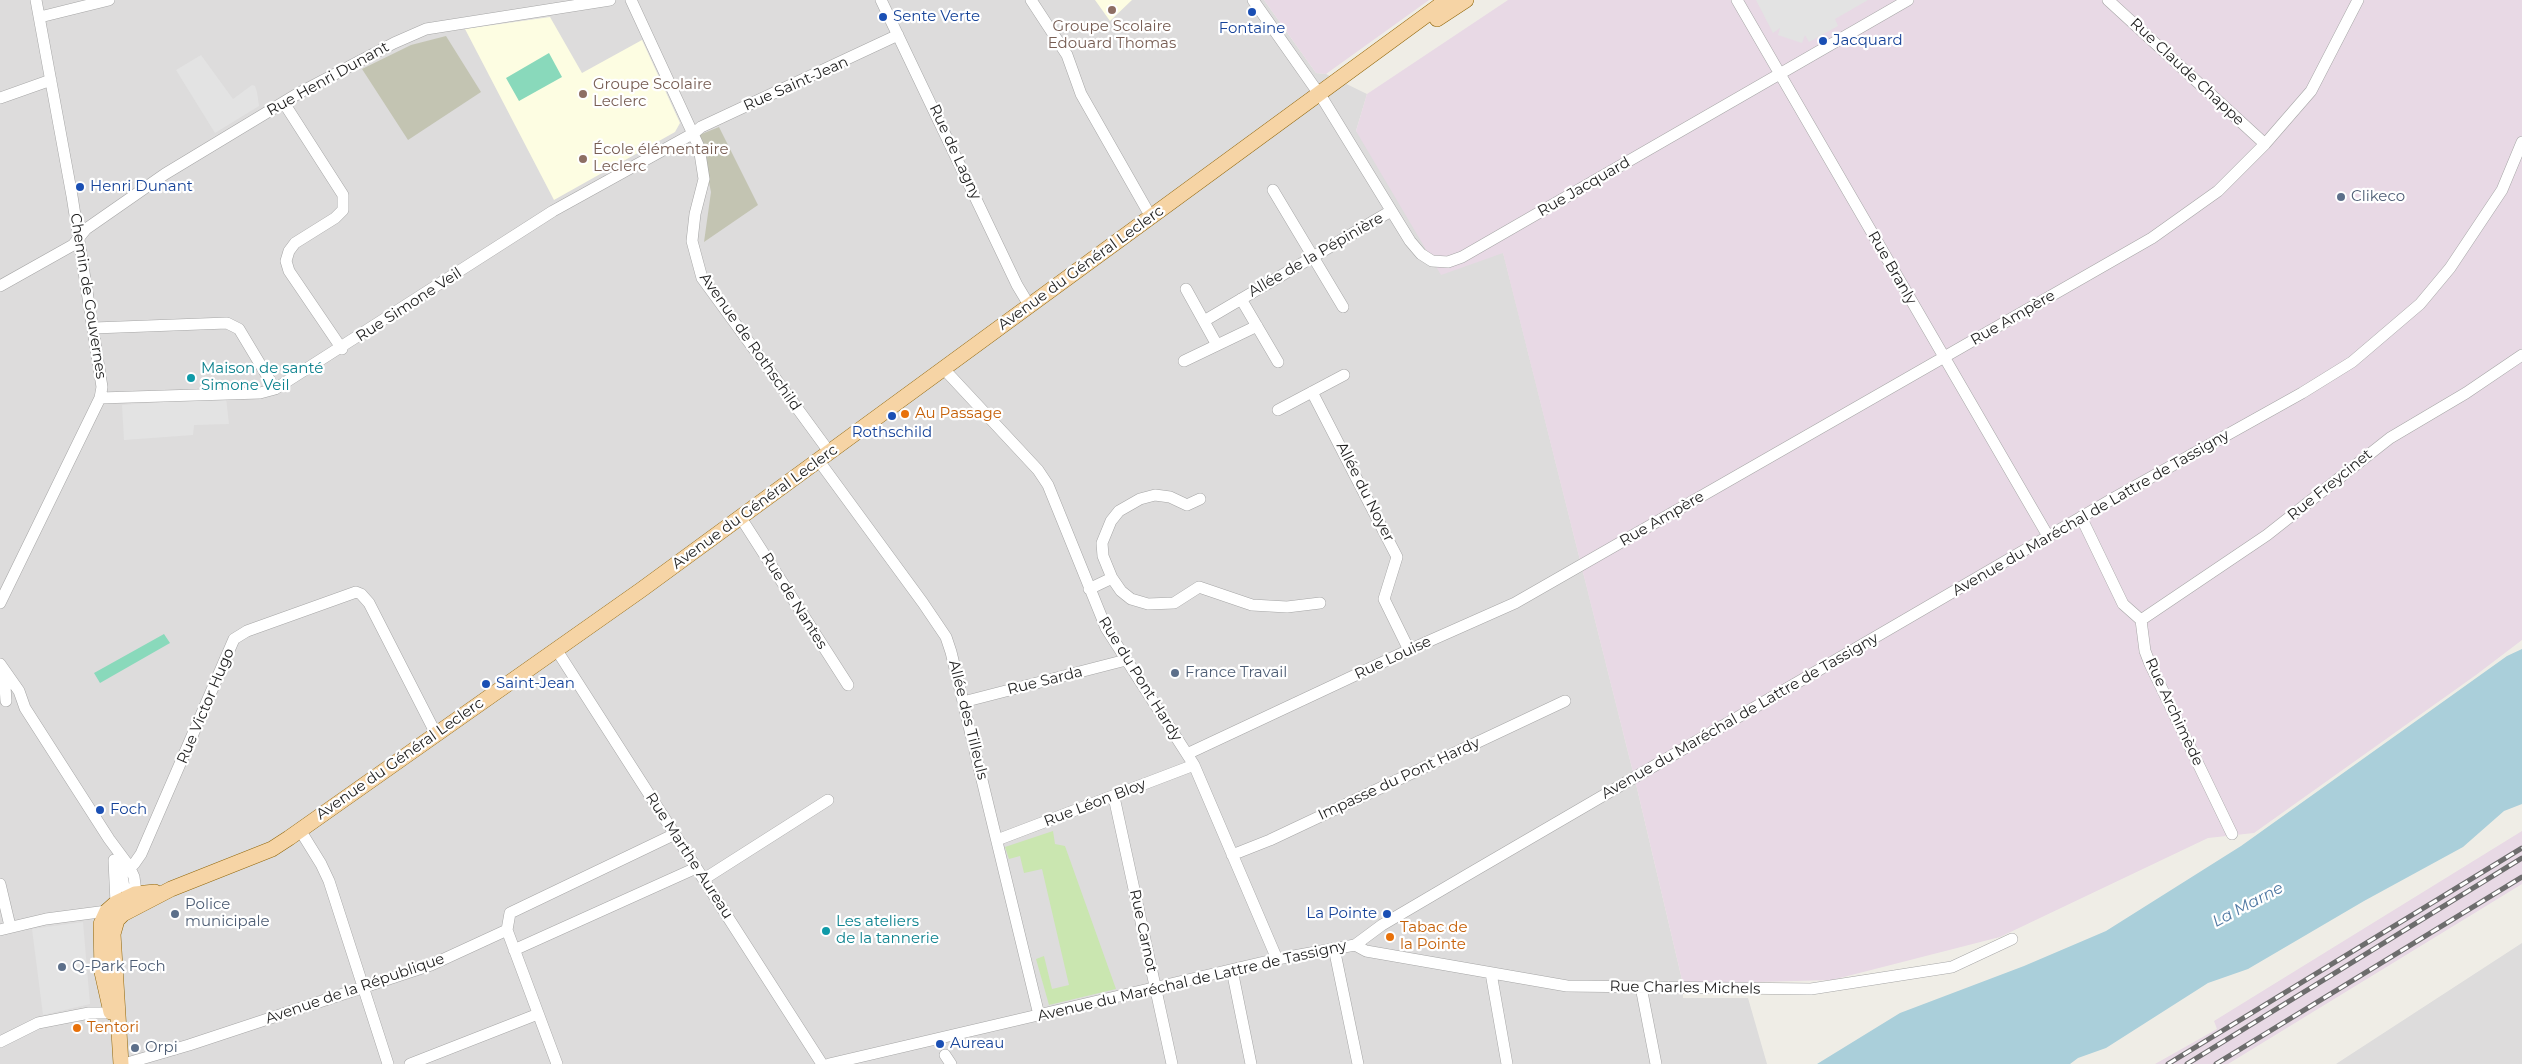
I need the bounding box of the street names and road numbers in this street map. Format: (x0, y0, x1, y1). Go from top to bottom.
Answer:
street label: Rue Claude Chappe (2126, 14, 2248, 130)
street label: Rue Henri Dunant (264, 38, 392, 120)
street label: Rue Saint-Jean (741, 53, 851, 115)
street label: Rue de Lagny (925, 102, 985, 202)
street label: Rue Jacquard (1535, 153, 1633, 221)
street label: Avenue du Général Leclerc (995, 202, 1167, 334)
street label: Allée de la Pépinière (1245, 209, 1387, 301)
street label: Chemin de Gouvernes (66, 212, 110, 380)
street label: Rue Branly (1864, 228, 1920, 308)
street label: Rue Simone Veil (353, 264, 465, 346)
street label: Avenue de Rothschild (696, 270, 804, 414)
street label: Rue Ampère (1967, 287, 2059, 349)
street label: Avenue du Maréchal de Lattre de Tassigny (1949, 426, 2233, 600)
street label: Allée du Noyer (1332, 439, 1398, 545)
street label: Avenue du Général Leclerc (669, 441, 841, 573)
street label: Rue Freycinet (2284, 445, 2376, 525)
street label: Rue Ampère (1616, 488, 1708, 550)
street label: Rue de Nantes (757, 549, 831, 653)
street label: Rue du Pont Hardy (1094, 613, 1186, 745)
street label: Avenue du Maréchal de Lattre de Tassigny (1598, 629, 1882, 803)
street label: Rue Louise (1352, 632, 1434, 684)
street label: Rue Victor Hugo (174, 646, 238, 766)
street label: Rue Archimède (2141, 655, 2207, 769)
street label: Allée des Tilleuls (944, 658, 992, 782)
street label: Rue Sarda (1006, 663, 1084, 699)
street label: Avenue du Général Leclerc (313, 694, 487, 824)
street label: Impasse du Pont Hardy (1315, 734, 1483, 824)
street label: Rue Léon Bloy (1041, 775, 1149, 831)
street label: Rue Marthe Aureau (641, 790, 737, 922)
street label: Rue Carnot (1125, 888, 1161, 974)
street label: Avenue du Maréchal de Lattre de Tassigny (1036, 937, 1348, 1025)
street label: Avenue de la République (263, 950, 447, 1028)
street label: Rue Charles Michels (1609, 978, 1761, 998)

